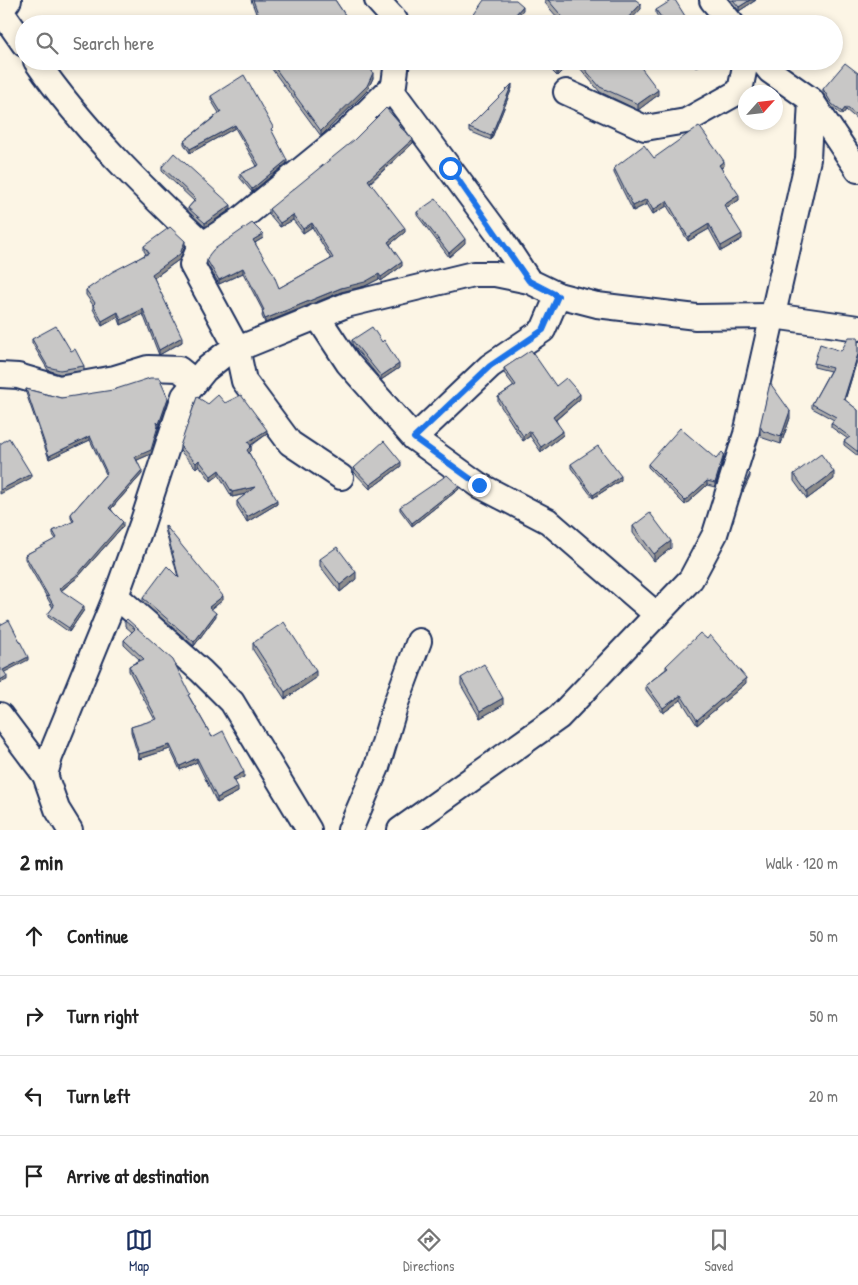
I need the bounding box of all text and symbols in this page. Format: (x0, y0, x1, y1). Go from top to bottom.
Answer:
search box (15, 15, 843, 70)
icon: search (33, 29, 61, 57)
text: Search here (73, 30, 154, 56)
north arrow (738, 85, 783, 130)
route start (439, 157, 462, 180)
route end (468, 474, 491, 497)
text: 2 min (20, 848, 63, 877)
text: Walk · 120 m (765, 852, 838, 874)
icon: ahead (20, 922, 48, 950)
text: Continue (67, 923, 128, 949)
text: 50 m (810, 925, 838, 947)
icon: right (20, 1002, 48, 1030)
text: Turn right (67, 1003, 138, 1029)
text: 50 m (810, 1005, 838, 1027)
icon: left (20, 1082, 48, 1110)
text: Turn left (67, 1083, 130, 1109)
text: 20 m (809, 1085, 838, 1107)
icon: arrive (20, 1162, 48, 1190)
text: Arrive at destination (67, 1163, 209, 1189)
tab: Map (125, 1226, 153, 1275)
tab: Directions (403, 1226, 454, 1275)
tab: Saved (704, 1226, 733, 1275)

